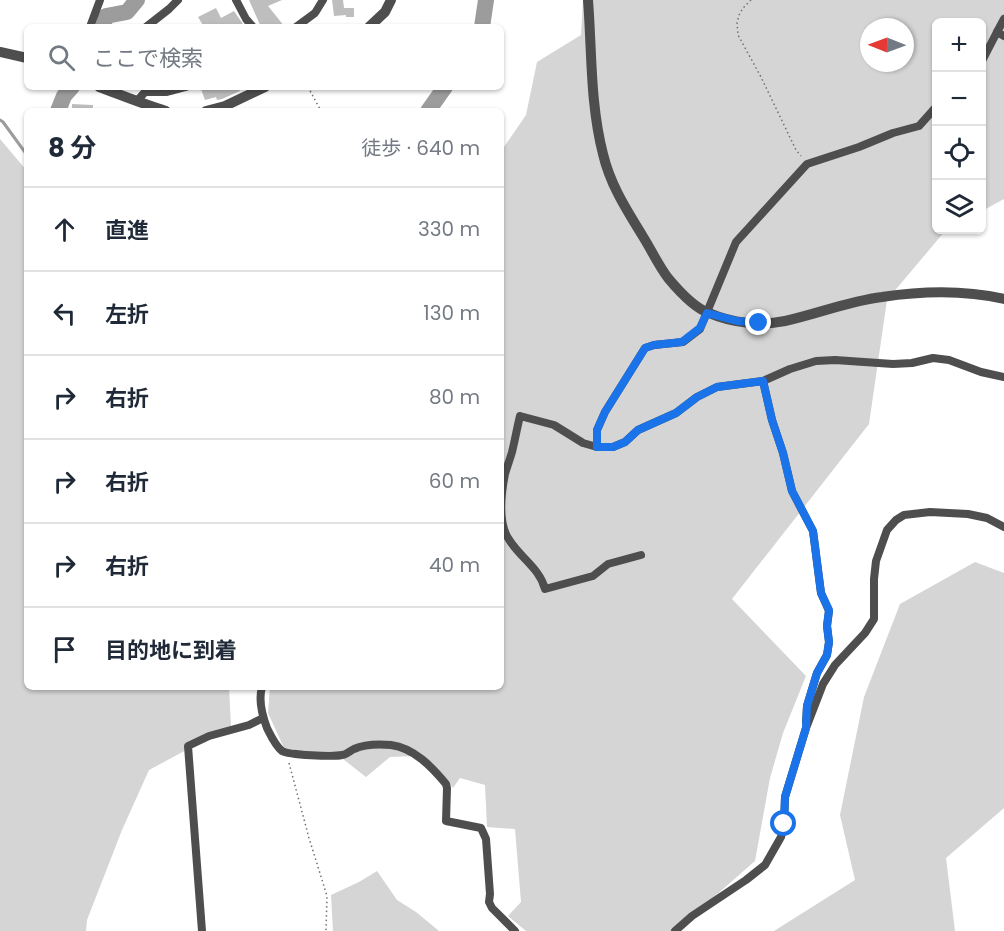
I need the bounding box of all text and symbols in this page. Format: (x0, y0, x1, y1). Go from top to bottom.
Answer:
north arrow (860, 18, 914, 72)
map controls (932, 18, 986, 234)
button: + (932, 18, 986, 72)
search box (24, 24, 504, 90)
icon: search (45, 41, 78, 74)
text: ここで検索 (93, 43, 203, 74)
button: − (932, 72, 986, 126)
button: locate (932, 126, 986, 180)
text: 8 分 (48, 130, 96, 166)
text: 徒歩 · 640 m (361, 134, 480, 162)
button: layers (932, 180, 986, 234)
icon: ahead (48, 213, 81, 246)
text: 直進 (105, 215, 149, 246)
text: 330 m (418, 215, 480, 243)
icon: left (48, 297, 81, 330)
text: 左折 (105, 299, 149, 330)
text: 130 m (423, 299, 480, 327)
route end (745, 309, 771, 335)
icon: right (48, 381, 81, 414)
text: 右折 (105, 383, 149, 414)
text: 80 m (429, 383, 480, 411)
icon: right (48, 465, 81, 498)
text: 右折 (105, 467, 149, 498)
text: 60 m (429, 467, 480, 495)
icon: right (48, 549, 81, 582)
text: 右折 (105, 551, 149, 582)
text: 40 m (429, 551, 480, 579)
icon: arrive (48, 633, 81, 666)
text: 目的地に到着 (105, 635, 237, 666)
route start (770, 810, 796, 836)

